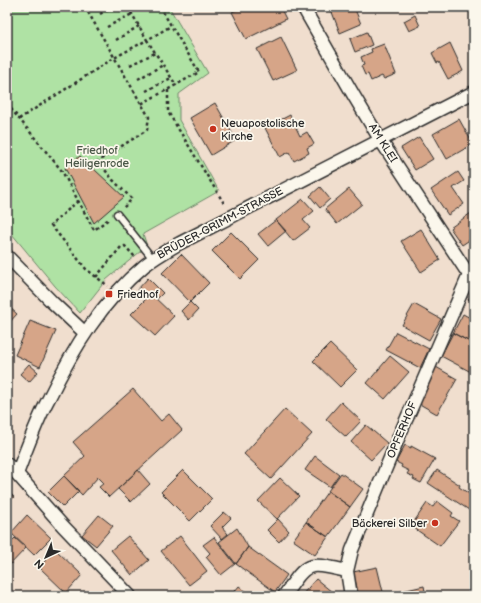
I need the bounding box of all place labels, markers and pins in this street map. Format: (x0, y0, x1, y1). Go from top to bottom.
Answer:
place label: Neuapostolische Kirche (221, 117, 305, 143)
marker: Neuapostolische Kirche (208, 124, 218, 134)
place label: Friedhof (117, 288, 159, 301)
marker: Friedhof (104, 289, 114, 299)
place label: Bäckerei Silber (352, 517, 428, 530)
marker: Bäckerei Silber (430, 518, 440, 528)

